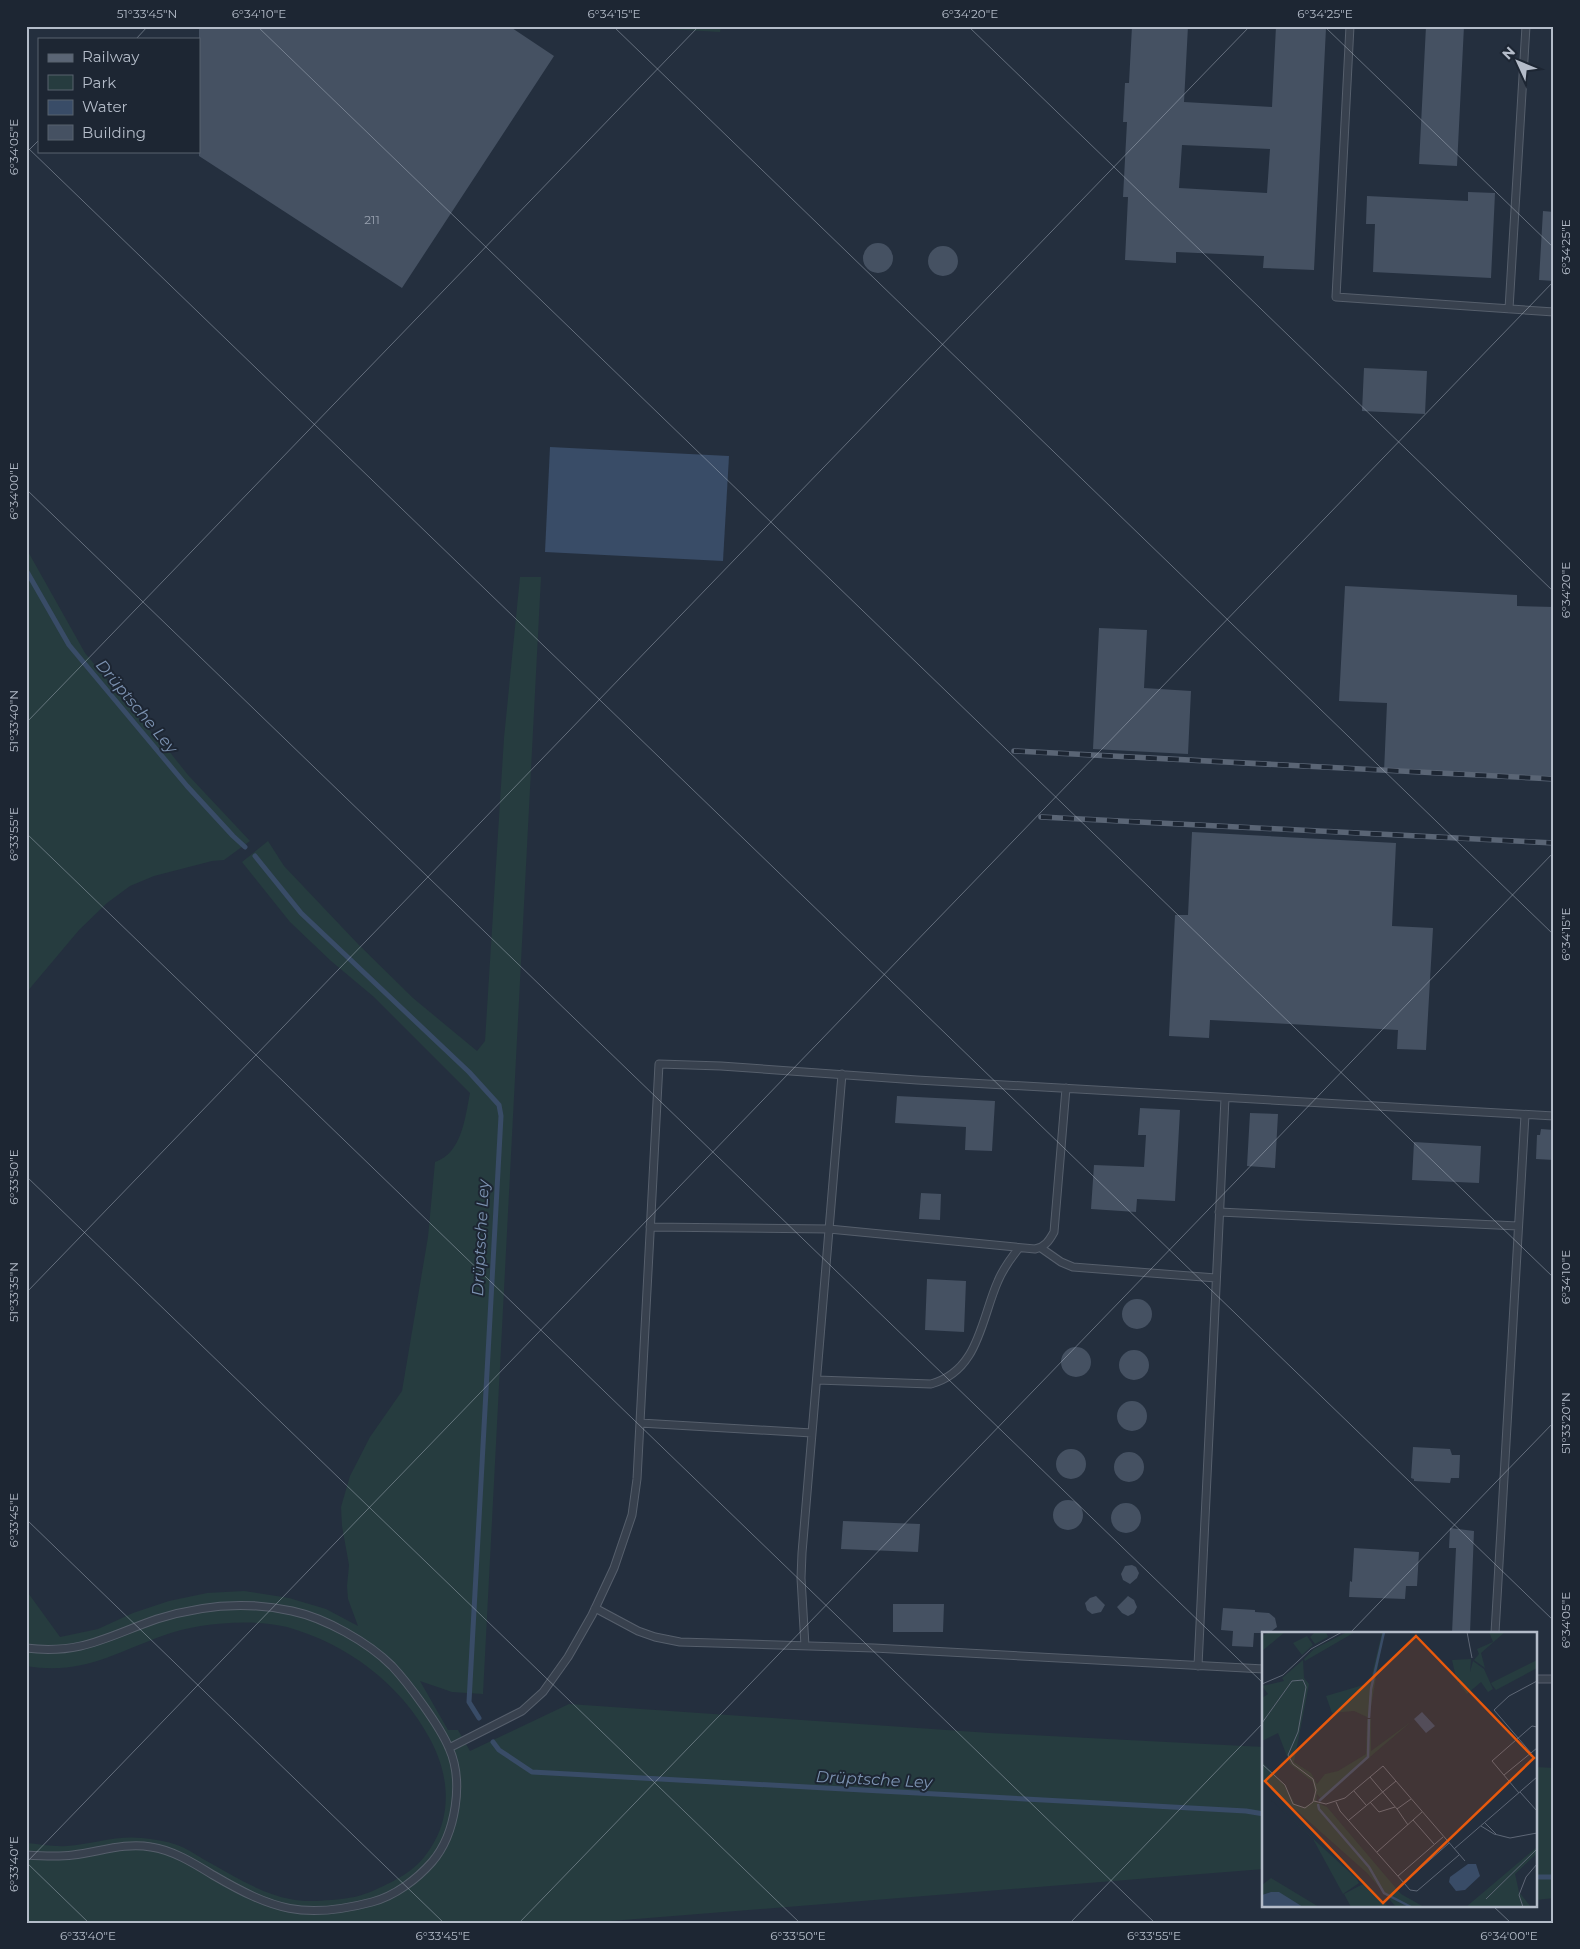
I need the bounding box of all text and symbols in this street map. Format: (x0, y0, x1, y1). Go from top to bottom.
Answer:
text: 51°33'45"N (117, 6, 177, 21)
text: 6°34'10"E (232, 6, 286, 21)
text: 6°34'15"E (587, 6, 641, 21)
text: 6°34'20"E (942, 6, 998, 21)
text: 6°34'25"E (1297, 6, 1353, 21)
legend (38, 38, 200, 152)
north arrow (1492, 38, 1542, 88)
text: N (1498, 43, 1519, 63)
text: Railway (82, 47, 140, 66)
text: Park (82, 73, 116, 92)
text: Water (82, 97, 128, 116)
text: 6°34'05"E (6, 119, 21, 175)
text: Building (82, 123, 146, 142)
house number: 211 (364, 212, 380, 227)
text: 6°34'25"E (1558, 219, 1573, 275)
text: 6°34'00"E (6, 462, 21, 520)
text: 6°34'20"E (1558, 562, 1573, 618)
water label: Drüptsche Ley (92, 656, 182, 758)
text: 51°33'40"N (6, 690, 21, 752)
text: 6°33'55"E (6, 807, 21, 861)
text: 6°34'15"E (1558, 907, 1573, 961)
text: 6°33'50"E (6, 1149, 21, 1205)
water label: Drüptsche Ley (468, 1178, 493, 1297)
text: 6°34'10"E (1558, 1250, 1573, 1304)
text: 51°33'35"N (6, 1262, 21, 1322)
text: 51°33'20"N (1558, 1392, 1573, 1454)
text: 6°33'45"E (6, 1493, 21, 1547)
text: 6°34'05"E (1558, 1592, 1573, 1648)
inset map (1262, 1632, 1538, 1906)
water label: Drüptsche Ley (815, 1767, 934, 1792)
text: 6°33'40"E (6, 1836, 21, 1892)
text: 6°33'40"E (60, 1928, 116, 1943)
text: 6°33'45"E (416, 1928, 470, 1943)
text: 6°33'50"E (770, 1928, 826, 1943)
text: 6°33'55"E (1127, 1928, 1181, 1943)
text: 6°34'00"E (1480, 1928, 1538, 1943)

